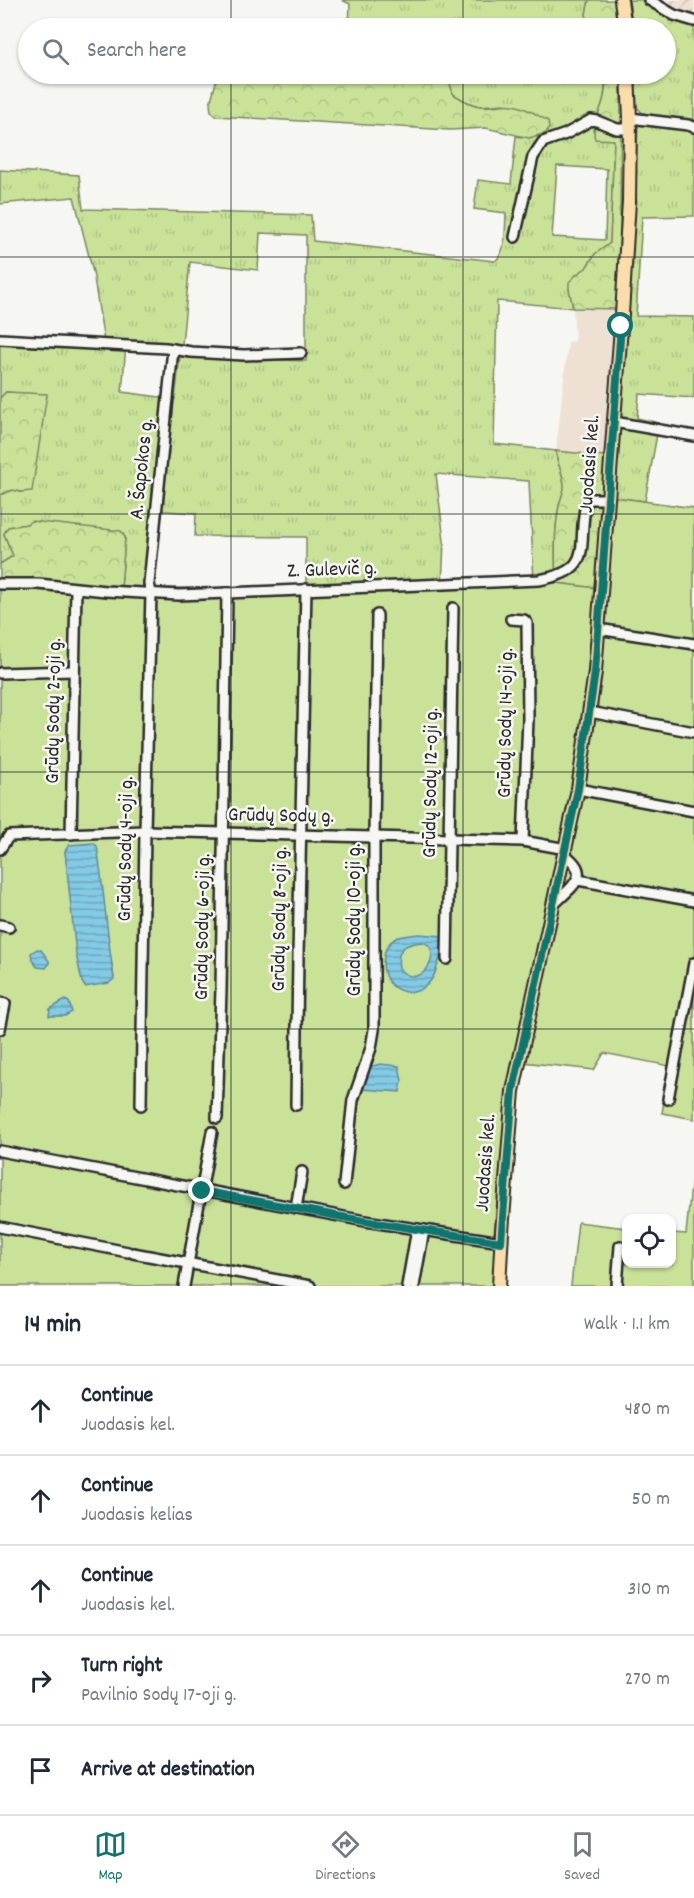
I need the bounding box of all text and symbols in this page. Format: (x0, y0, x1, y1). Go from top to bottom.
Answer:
search box (18, 18, 676, 84)
icon: search (39, 35, 72, 68)
text: Search here (87, 36, 186, 67)
route start (607, 312, 633, 338)
street label: Juodasis kel. (573, 414, 609, 514)
street label: A. Šapokos g. (123, 417, 163, 521)
street label: Z. Gulevič g. (287, 554, 377, 588)
street label: Grūdų Sodų 2-oji g. (39, 638, 71, 784)
street label: Grūdų Sodų 14-oji g. (491, 648, 523, 798)
street label: Grūdų Sodų 12-oji g. (416, 707, 448, 859)
street label: Grūdų Sodų 4-oji g. (111, 776, 143, 922)
street label: Grūdų Sodų g. (228, 801, 334, 833)
street label: Grūdų Sodų 10-oji g. (341, 844, 371, 996)
street label: Grūdų Sodų 8-oji g. (265, 846, 297, 992)
street label: Grūdų Sodų 6-oji g. (188, 853, 220, 1001)
street label: Juodasis kel. (469, 1113, 505, 1213)
route end (188, 1177, 214, 1203)
map controls (622, 1214, 676, 1268)
button: locate (622, 1214, 676, 1268)
text: 14 min (24, 1307, 81, 1344)
text: Walk · 1.1 km (584, 1311, 670, 1339)
text: Continue (81, 1381, 153, 1412)
icon: ahead (24, 1394, 57, 1427)
text: 480 m (624, 1396, 670, 1424)
text: Juodasis kel. (81, 1412, 175, 1440)
text: Continue (81, 1471, 153, 1502)
icon: ahead (24, 1484, 57, 1517)
text: 50 m (632, 1486, 670, 1514)
text: Juodasis kelias (81, 1502, 193, 1530)
text: Continue (81, 1561, 153, 1592)
icon: ahead (24, 1574, 57, 1607)
text: 310 m (628, 1576, 670, 1604)
text: Juodasis kel. (81, 1592, 175, 1620)
text: Turn right (81, 1651, 163, 1682)
icon: right (24, 1664, 57, 1697)
text: 270 m (624, 1666, 670, 1694)
text: Pavilnio Sodų 17-oji g. (81, 1682, 236, 1710)
icon: arrive (24, 1754, 57, 1787)
text: Arrive at destination (81, 1755, 255, 1786)
tab: Map (94, 1828, 127, 1887)
tab: Directions (315, 1828, 376, 1887)
tab: Saved (564, 1828, 600, 1887)

